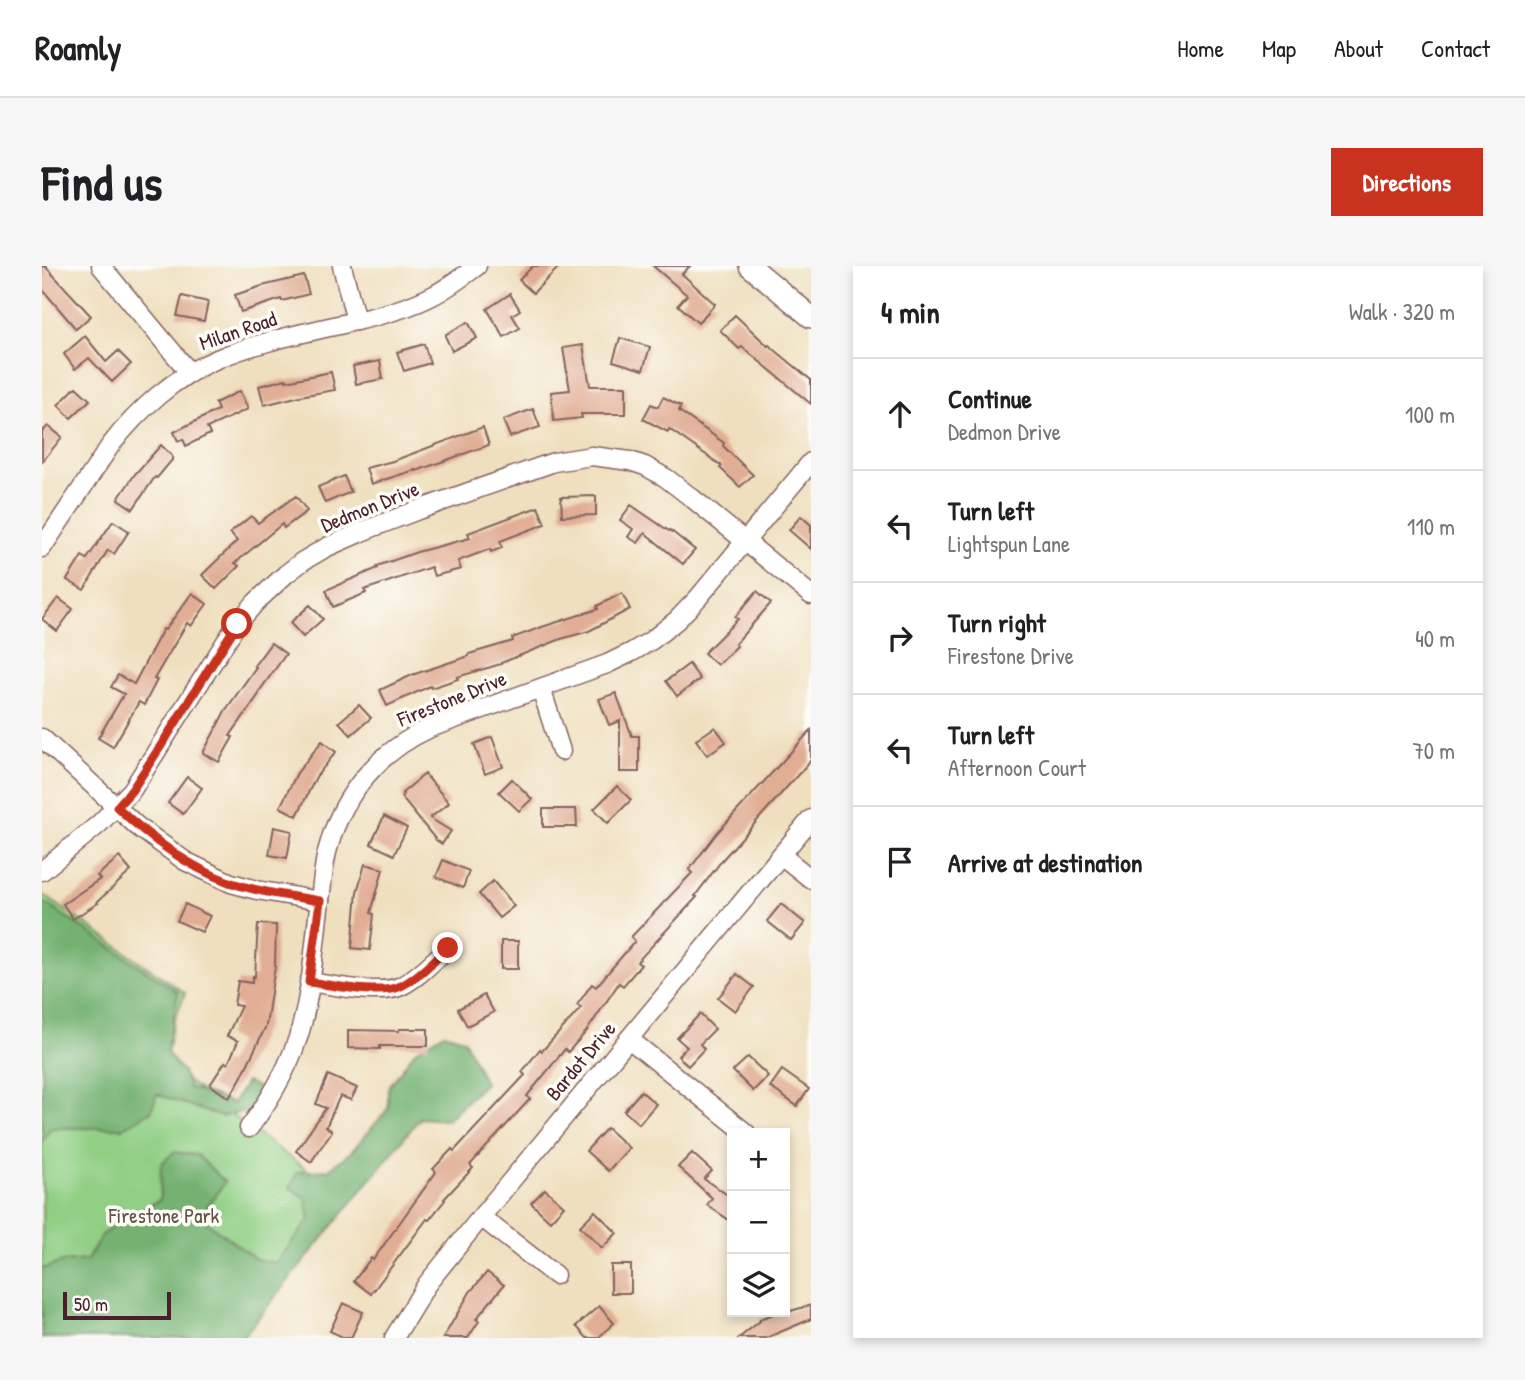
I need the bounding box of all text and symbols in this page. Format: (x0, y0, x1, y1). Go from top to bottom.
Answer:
text: Roamly (35, 26, 121, 70)
text: Home (1177, 32, 1224, 64)
text: Map (1262, 32, 1296, 64)
text: About (1334, 32, 1383, 64)
text: Contact (1421, 32, 1490, 64)
button: Directions (1331, 148, 1483, 216)
text: Find us (42, 149, 162, 215)
text: 4 min (881, 292, 940, 332)
text: Walk · 320 m (1349, 296, 1455, 327)
street label: Milan Road (195, 304, 280, 357)
text: Continue (948, 381, 1032, 416)
icon: ahead (881, 395, 919, 433)
text: 100 m (1405, 399, 1455, 430)
text: Dedmon Drive (948, 416, 1061, 447)
street label: Dedmon Drive (317, 474, 423, 539)
text: Turn left (948, 493, 1034, 528)
icon: left (881, 507, 919, 545)
text: 110 m (1407, 511, 1455, 542)
text: Lightspun Lane (948, 528, 1070, 559)
text: Turn right (948, 605, 1046, 640)
route start (221, 608, 252, 639)
icon: right (881, 619, 919, 657)
text: 40 m (1415, 623, 1455, 654)
text: Firestone Drive (948, 640, 1074, 671)
street label: Firestone Drive (392, 664, 511, 734)
text: Turn left (948, 717, 1034, 752)
icon: left (881, 731, 919, 769)
text: 70 m (1412, 735, 1455, 766)
text: Afternoon Court (948, 752, 1086, 783)
icon: arrive (881, 843, 919, 881)
text: Arrive at destination (948, 845, 1143, 880)
route end (432, 932, 463, 963)
street label: Bardot Drive (539, 1015, 622, 1106)
map controls (727, 1128, 790, 1317)
button: + (727, 1128, 790, 1191)
button: − (727, 1191, 790, 1254)
park label: Firestone Park (108, 1201, 220, 1230)
button: layers (727, 1254, 790, 1317)
scale bar (63, 1289, 172, 1321)
text: 50 m (74, 1291, 108, 1317)

